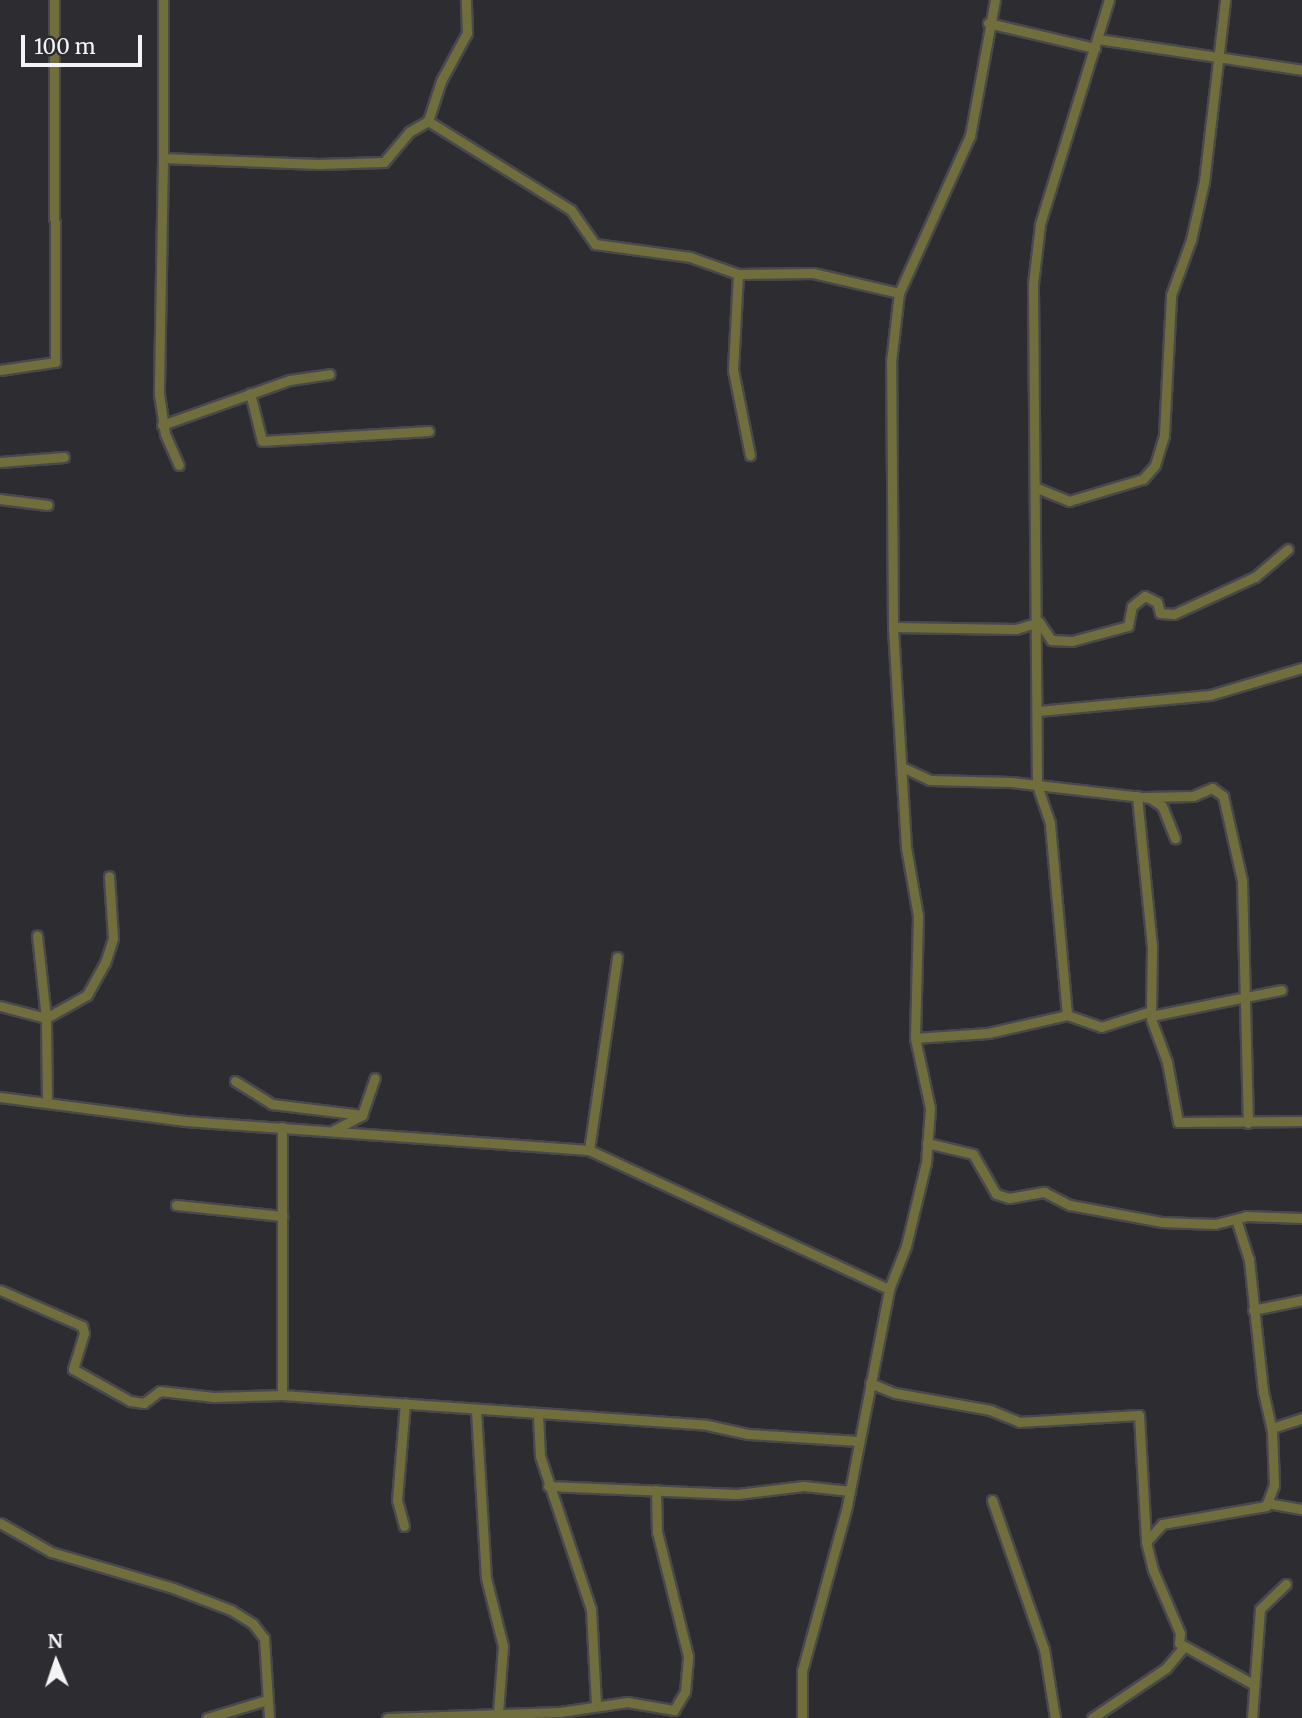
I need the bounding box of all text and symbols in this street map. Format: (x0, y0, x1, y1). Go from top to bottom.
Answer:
scale bar (24, 21, 145, 65)
text: 100 m (34, 33, 96, 60)
north arrow (21, 1627, 91, 1697)
text: N (47, 1629, 63, 1653)

